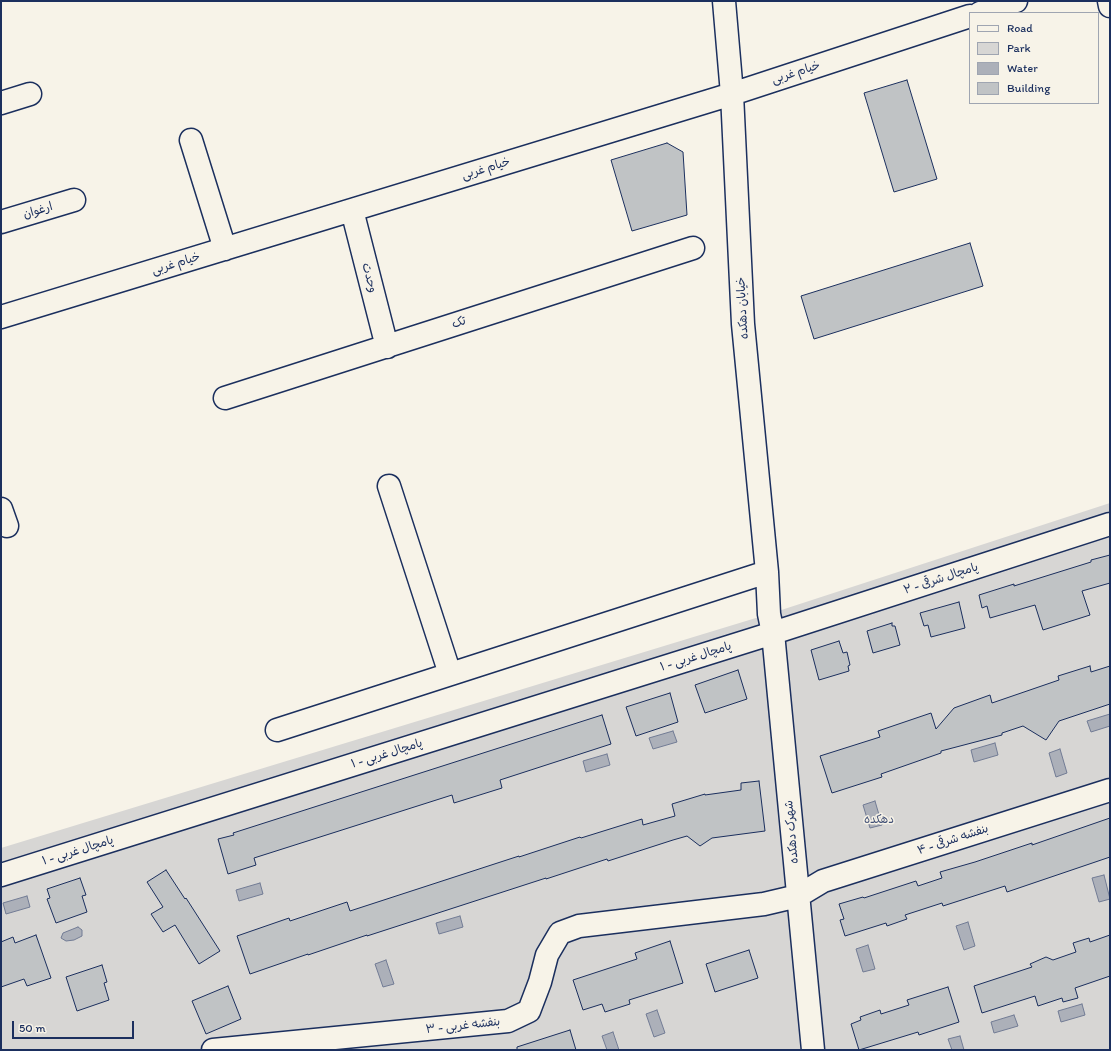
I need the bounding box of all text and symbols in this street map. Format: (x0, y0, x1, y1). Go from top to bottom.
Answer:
legend (969, 12, 1099, 104)
text: Road (1007, 21, 1033, 35)
text: Park (1007, 41, 1031, 55)
street label: خیام غربی (770, 58, 822, 88)
text: Water (1007, 61, 1038, 75)
text: Building (1007, 81, 1050, 95)
street label: خیام غربی (460, 155, 512, 183)
street label: ارغوان (22, 200, 54, 222)
street label: خیام غربی (150, 250, 202, 278)
street label: وحدت (358, 261, 380, 295)
street label: خیابان دهکده (734, 276, 752, 340)
street label: تک (450, 314, 468, 332)
street label: پامچال شرقی - ۲ (902, 560, 980, 598)
street label: پامچال غربی - ۱ (659, 639, 733, 675)
street label: پامچال غربی - ۱ (350, 736, 424, 772)
street label: شهرک دهکده (782, 800, 802, 864)
park label: دهکده (864, 813, 894, 827)
street label: بنفشه شرقی - ۴ (916, 822, 990, 858)
street label: پامچال غربی - ۱ (41, 833, 115, 869)
scale bar (14, 1013, 136, 1039)
street label: بنفشه غربی - ۳ (425, 1015, 501, 1037)
text: 50 m (19, 1021, 45, 1035)

